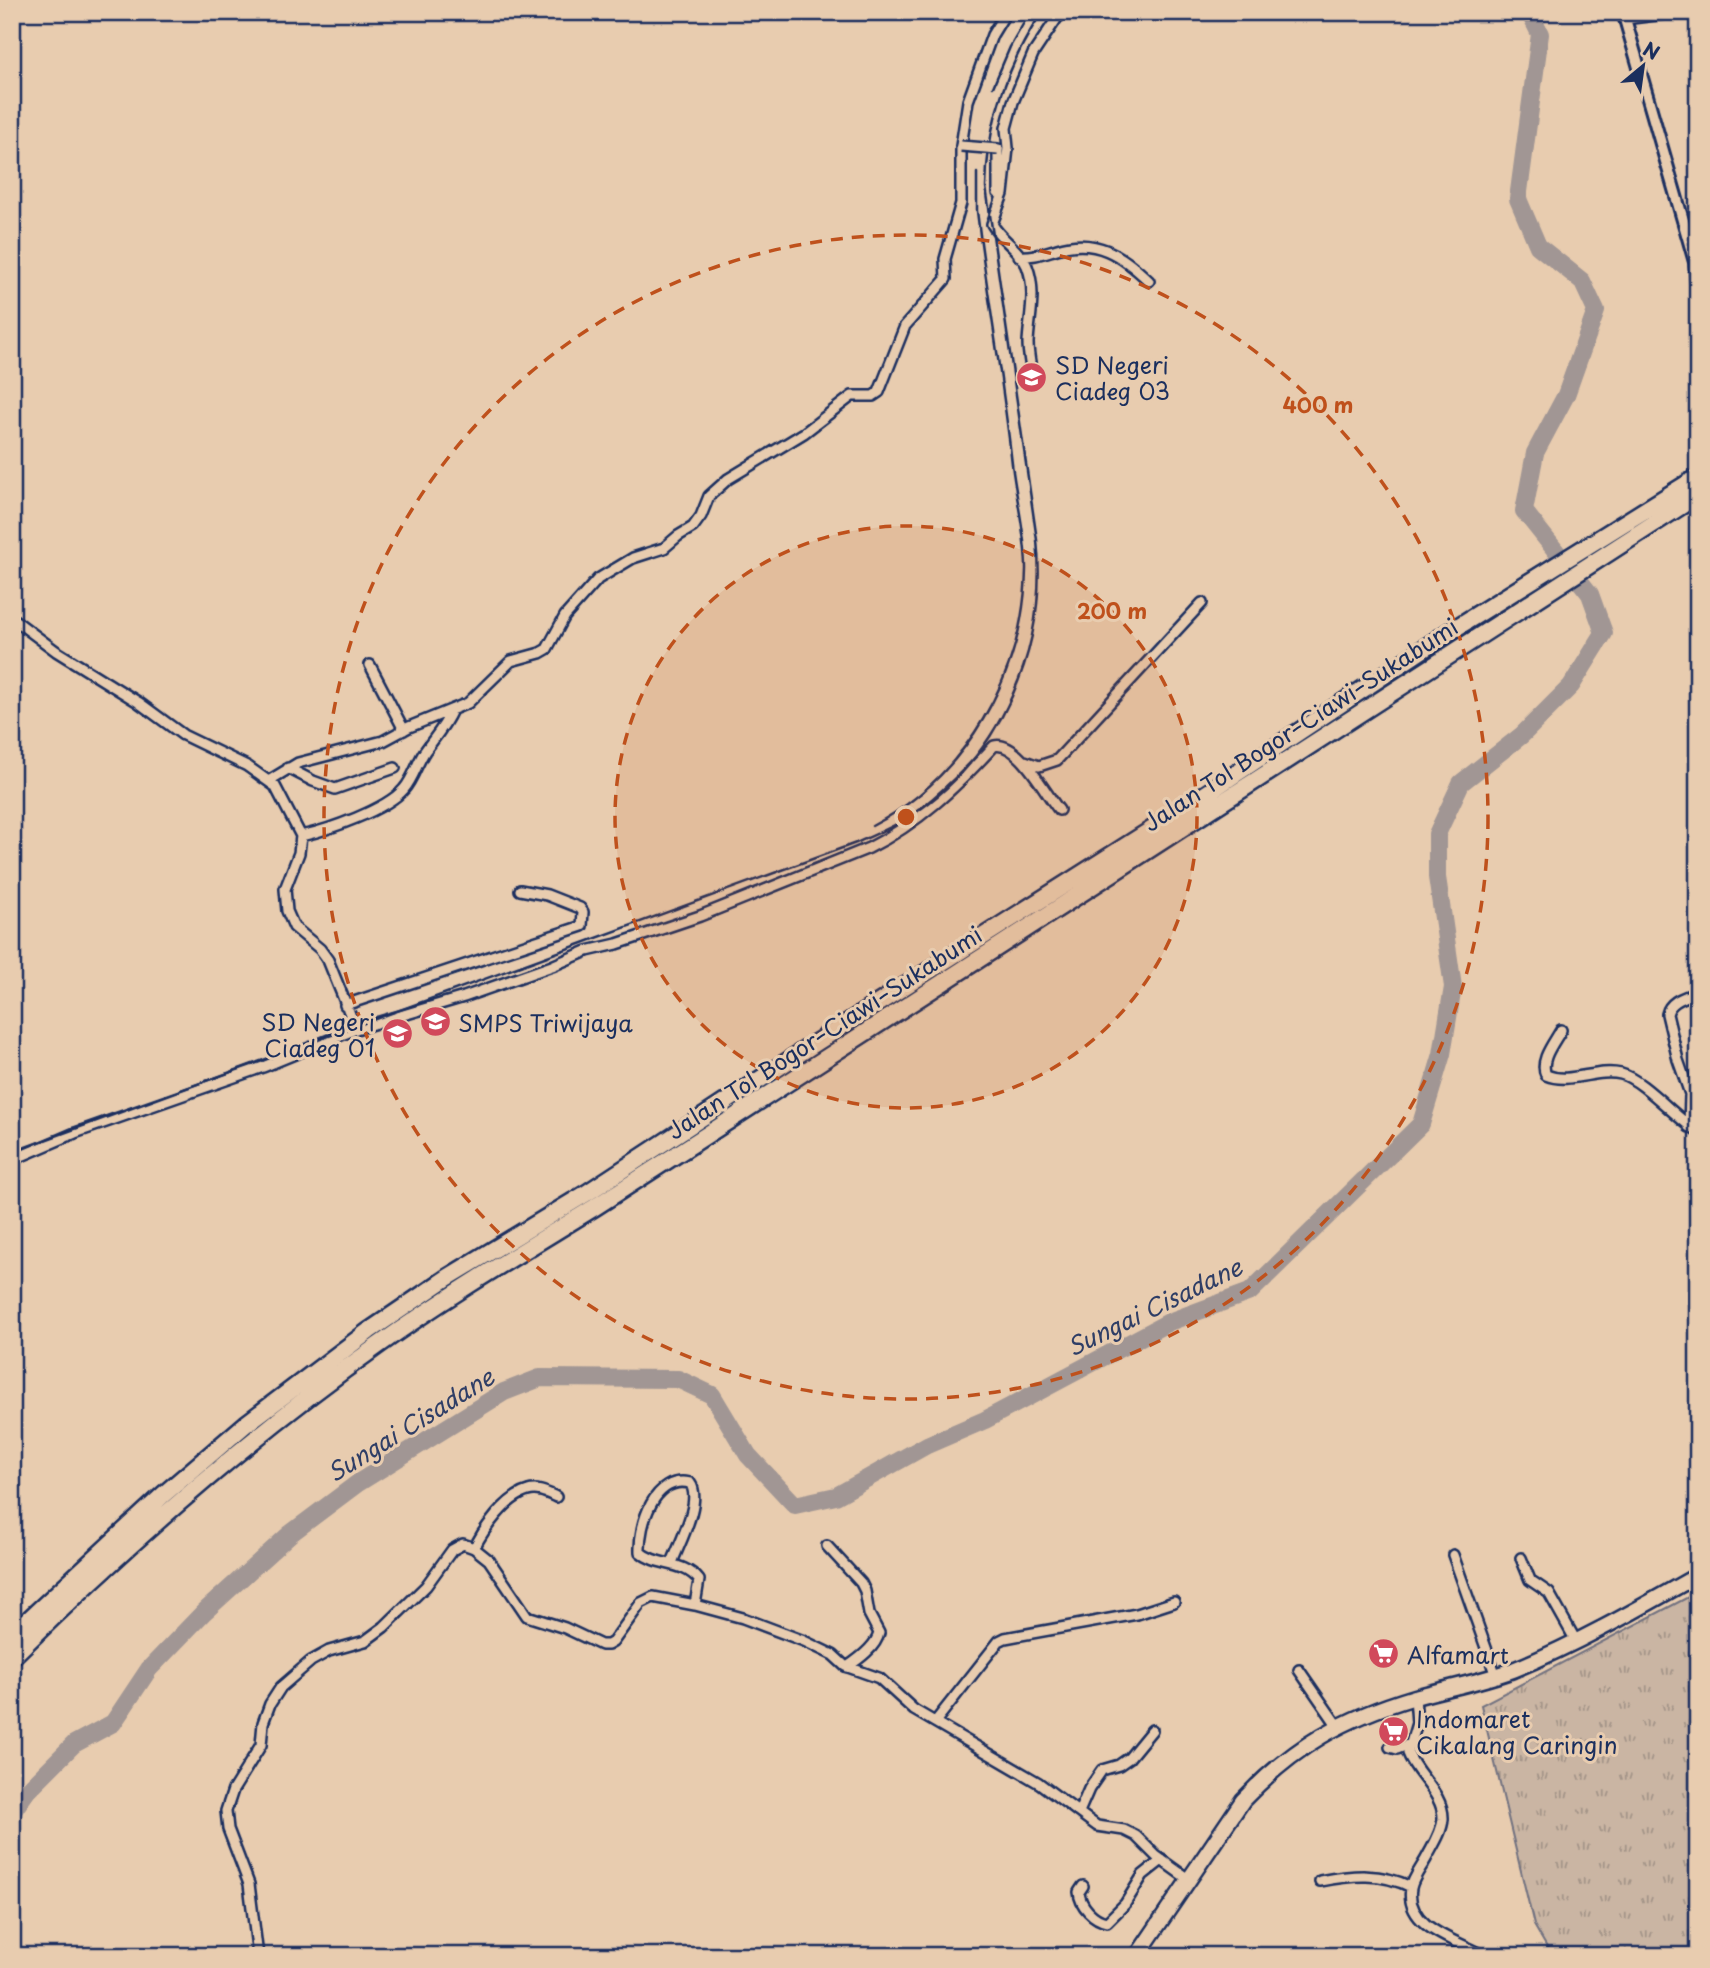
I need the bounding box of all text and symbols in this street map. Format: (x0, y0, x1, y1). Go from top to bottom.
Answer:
north arrow (1608, 32, 1678, 102)
text: N (1638, 34, 1665, 66)
place label: SD Negeri Ciadeg 03 (1055, 347, 1170, 408)
school or university icon: SD Negeri Ciadeg 03 (1015, 360, 1049, 394)
text: 400 m (1283, 388, 1353, 420)
text: 200 m (1077, 594, 1147, 626)
street label: Jalan Tol Bogor–Ciawi–Sukabumi (1135, 609, 1465, 839)
centre of rings (894, 805, 918, 829)
street label: Jalan Tol Bogor–Ciawi–Sukabumi (659, 917, 989, 1147)
place label: SD Negeri Ciadeg 01 (261, 1004, 375, 1065)
school or university icon: SMPS Triwijaya (418, 1005, 452, 1039)
place label: SMPS Triwijaya (458, 1005, 633, 1040)
school or university icon: SD Negeri Ciadeg 01 (381, 1017, 415, 1051)
water label: Sungai Cisadane (1060, 1248, 1248, 1364)
water label: Sungai Cisadane (319, 1358, 501, 1490)
supermarket icon: Alfamart (1367, 1637, 1401, 1671)
place label: Alfamart (1407, 1637, 1509, 1672)
place label: Indomaret Cikalang Caringin (1416, 1701, 1617, 1762)
supermarket icon: Indomaret Cikalang Caringin (1376, 1714, 1410, 1748)

